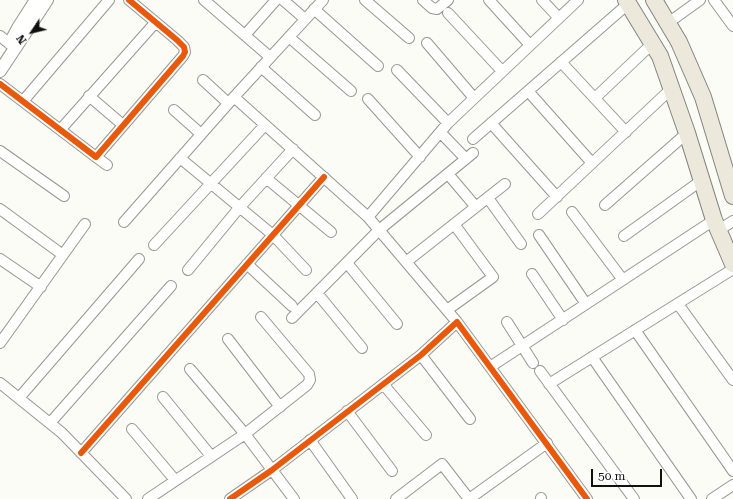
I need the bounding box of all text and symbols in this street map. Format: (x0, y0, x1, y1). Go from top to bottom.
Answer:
north arrow (12, 12, 52, 52)
text: N (14, 32, 30, 46)
scale bar (593, 461, 664, 487)
text: 50 m (598, 469, 625, 483)

